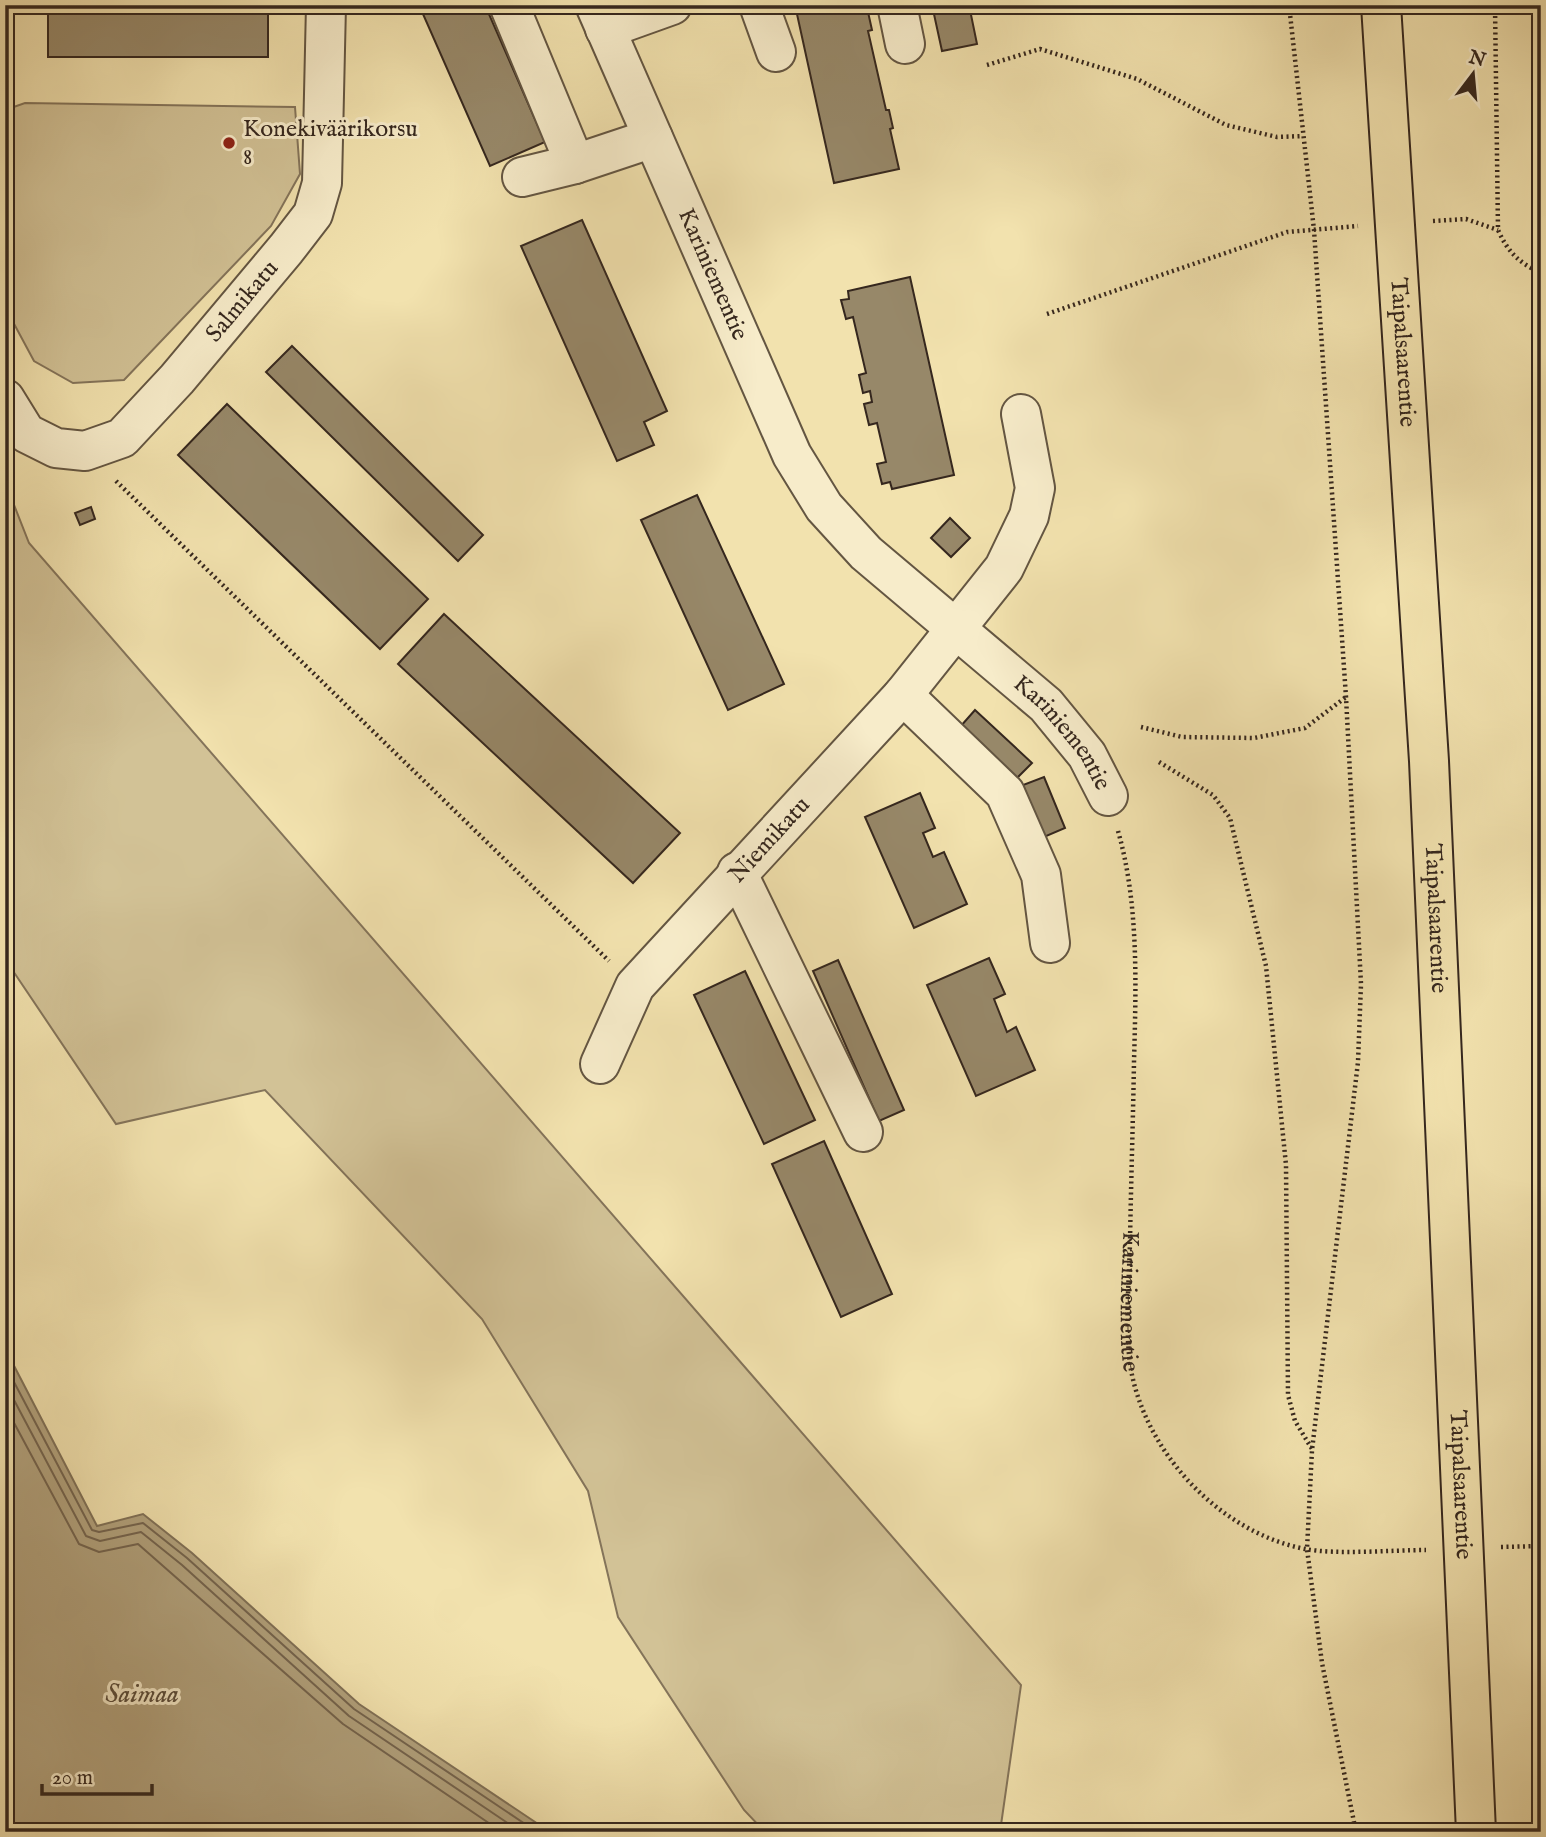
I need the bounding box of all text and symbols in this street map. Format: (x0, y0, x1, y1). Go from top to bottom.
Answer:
north arrow (1438, 38, 1508, 108)
text: N (1465, 46, 1489, 74)
place label: Konekiväärikorsu 8 (243, 114, 418, 173)
marker: Konekiväärikorsu 8 (221, 135, 237, 151)
street label: Kariniementie (670, 204, 755, 345)
street label: Salmikatu (199, 254, 286, 349)
street label: Taipalsaarentie (1383, 277, 1423, 428)
street label: Kariniementie (1006, 668, 1118, 796)
street label: Niemikatu (722, 790, 817, 890)
street label: Taipalsaarentie (1417, 843, 1455, 994)
street label: Kariniementie (1112, 1231, 1147, 1374)
street label: Taipalsaarentie (1442, 1409, 1480, 1560)
water label: Saimaa (105, 1678, 179, 1711)
scale bar (42, 1753, 152, 1797)
text: 20 m (52, 1765, 93, 1792)

